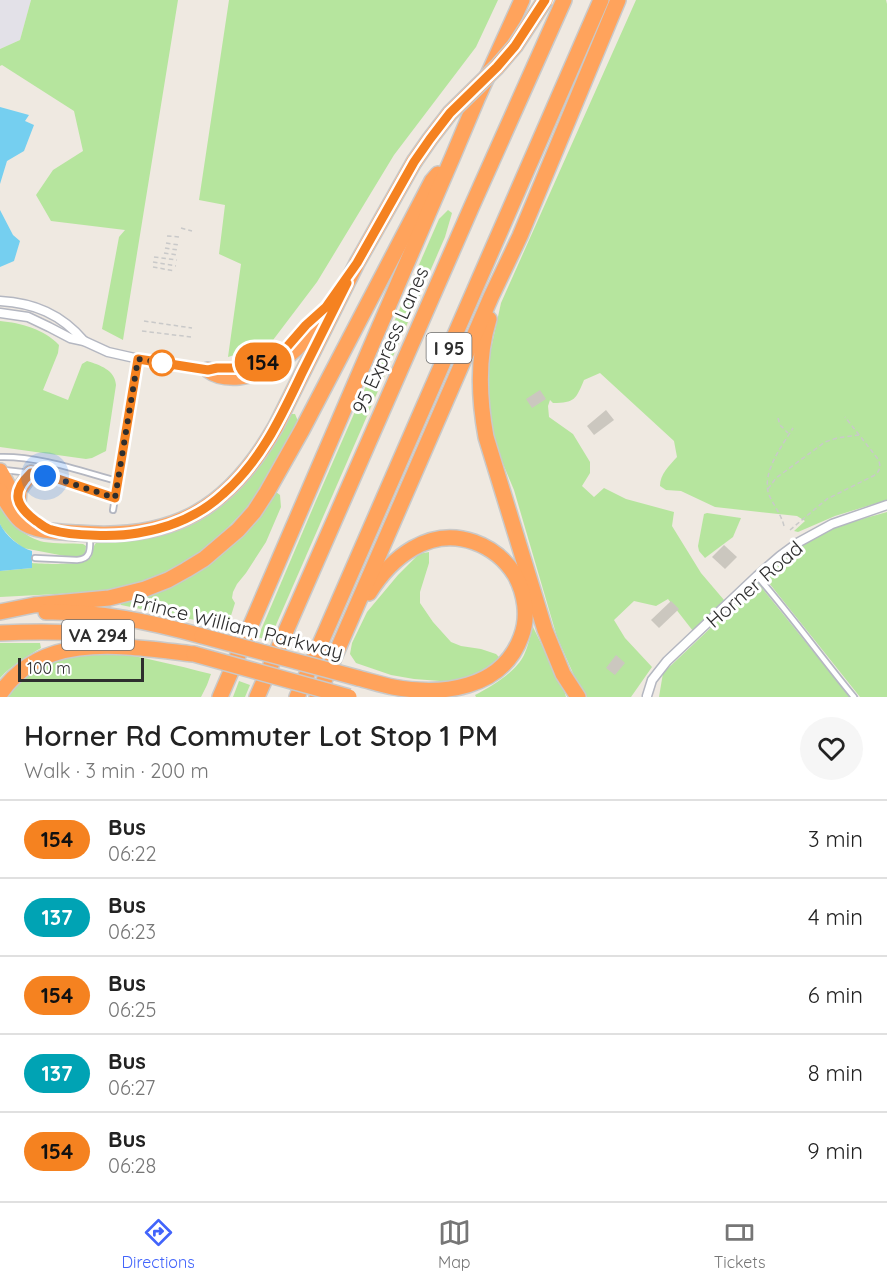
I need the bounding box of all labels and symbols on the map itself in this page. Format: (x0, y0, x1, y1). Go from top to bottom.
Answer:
street label: 95 Express Lanes (346, 263, 434, 417)
road number: I 95 (426, 333, 472, 363)
line badge: 154 (228, 342, 298, 382)
unlabelled marker (149, 350, 175, 376)
your location (30, 461, 60, 491)
street label: Horner Road (701, 535, 807, 633)
street label: Prince William Parkway (130, 588, 346, 664)
road number: VA 294 (62, 620, 134, 650)
scale bar (18, 655, 144, 682)

